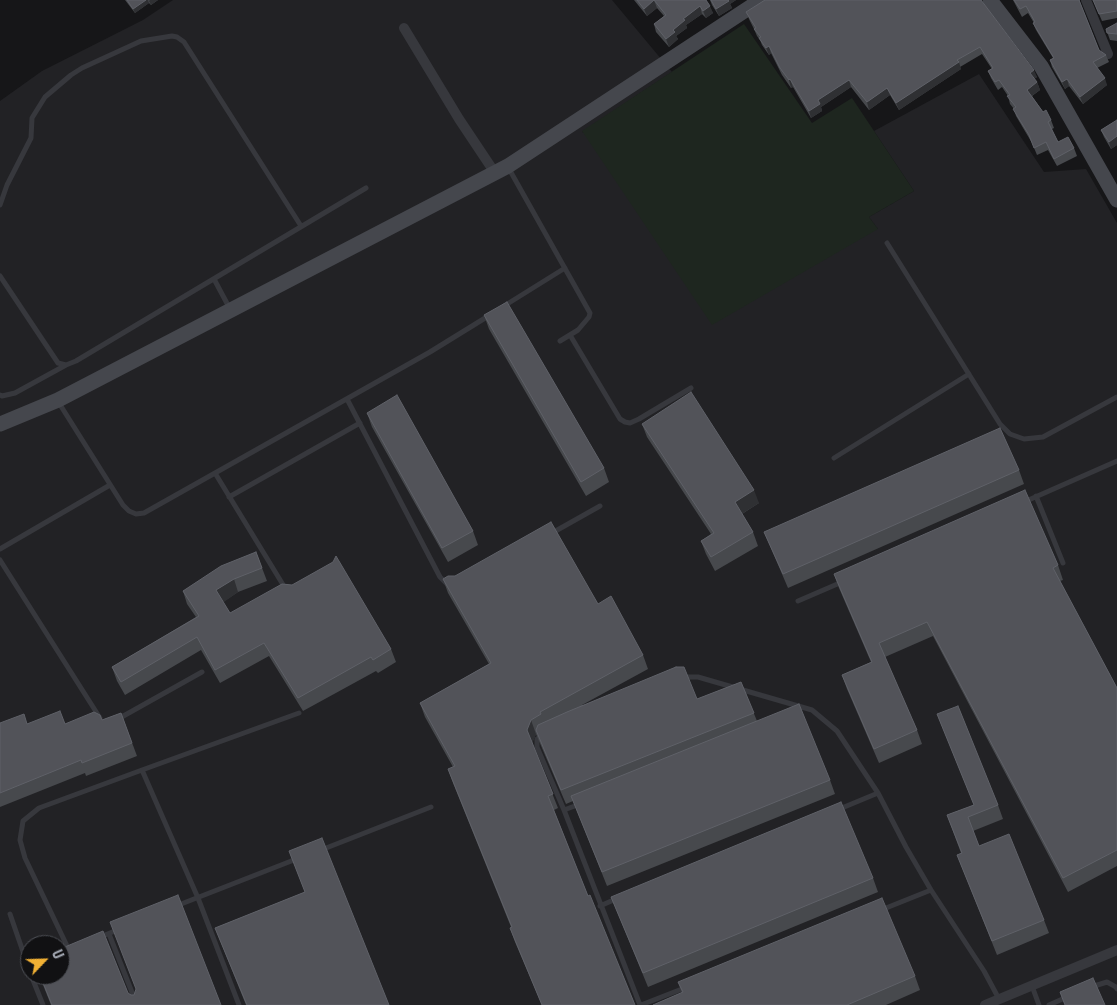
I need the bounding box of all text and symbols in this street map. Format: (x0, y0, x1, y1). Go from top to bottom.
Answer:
north arrow (20, 935, 70, 985)
text: U (49, 947, 67, 961)

